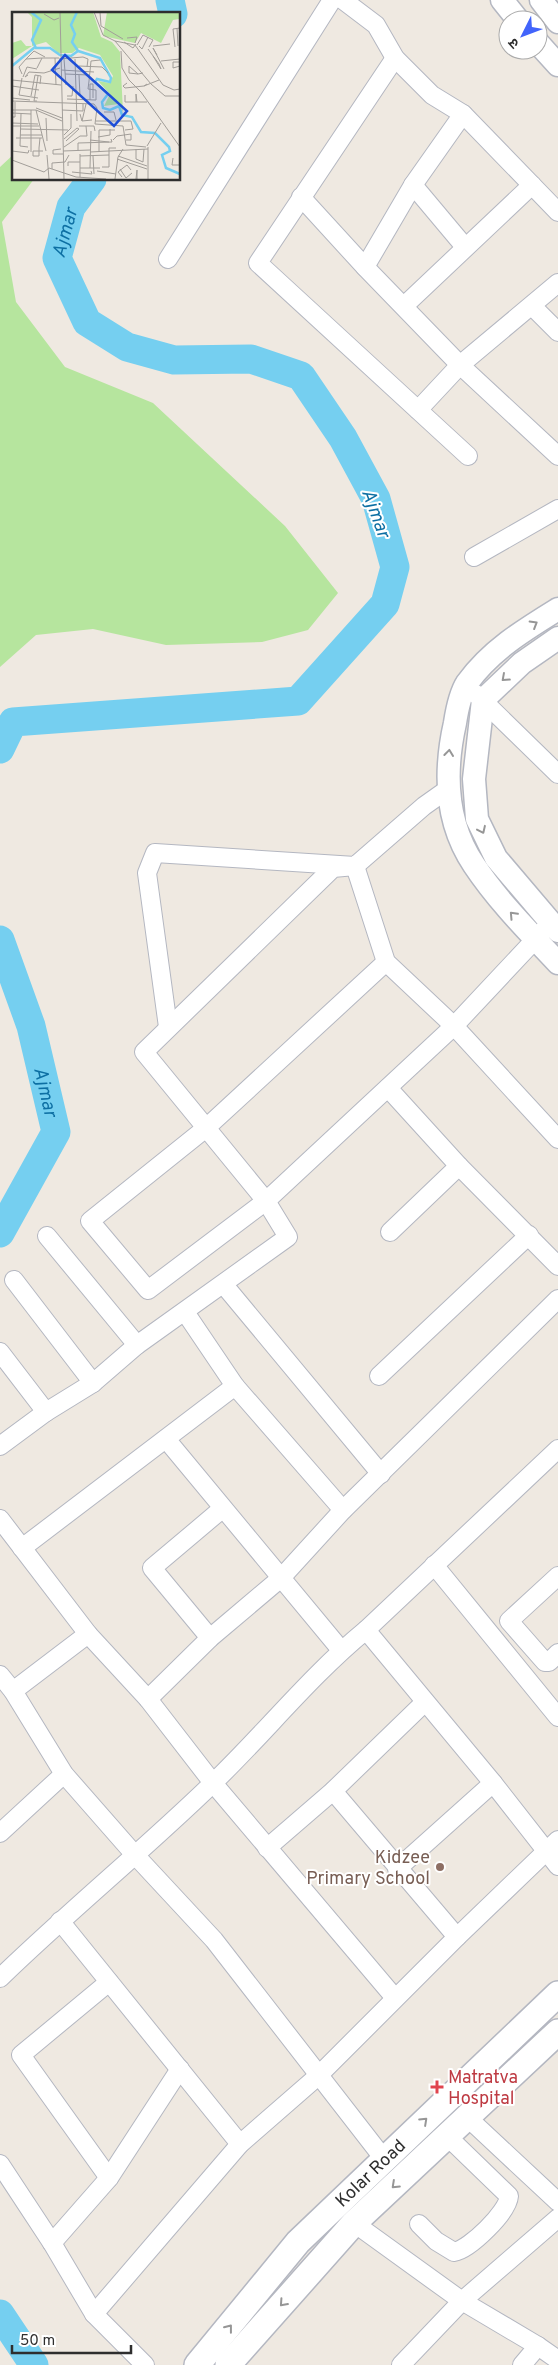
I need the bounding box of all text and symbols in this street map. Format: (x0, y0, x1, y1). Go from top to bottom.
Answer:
north arrow (498, 10, 548, 60)
inset map (12, 12, 180, 180)
text: उ (505, 33, 524, 51)
water label: Ajmar (48, 204, 85, 261)
water label: Ajmar (355, 486, 396, 543)
one-way arrow (528, 621, 537, 631)
one-way arrow (502, 672, 511, 681)
one-way arrow (443, 749, 454, 757)
one-way arrow (476, 825, 486, 834)
one-way arrow (510, 911, 519, 920)
water label: Ajmar (27, 1065, 62, 1121)
place label: Kidzee Primary School (306, 1847, 430, 1891)
marker: Kidzee Primary School (434, 1861, 446, 1873)
place label: Matratva Hospital (448, 2067, 518, 2111)
marker: Matratva Hospital (430, 2080, 444, 2094)
one-way arrow (418, 2118, 427, 2127)
street label: Kolar Road (331, 2135, 411, 2213)
one-way arrow (392, 2179, 401, 2188)
one-way arrow (280, 2297, 289, 2306)
scale bar (12, 2322, 131, 2354)
one-way arrow (223, 2325, 231, 2334)
text: 50 m (20, 2332, 55, 2351)

